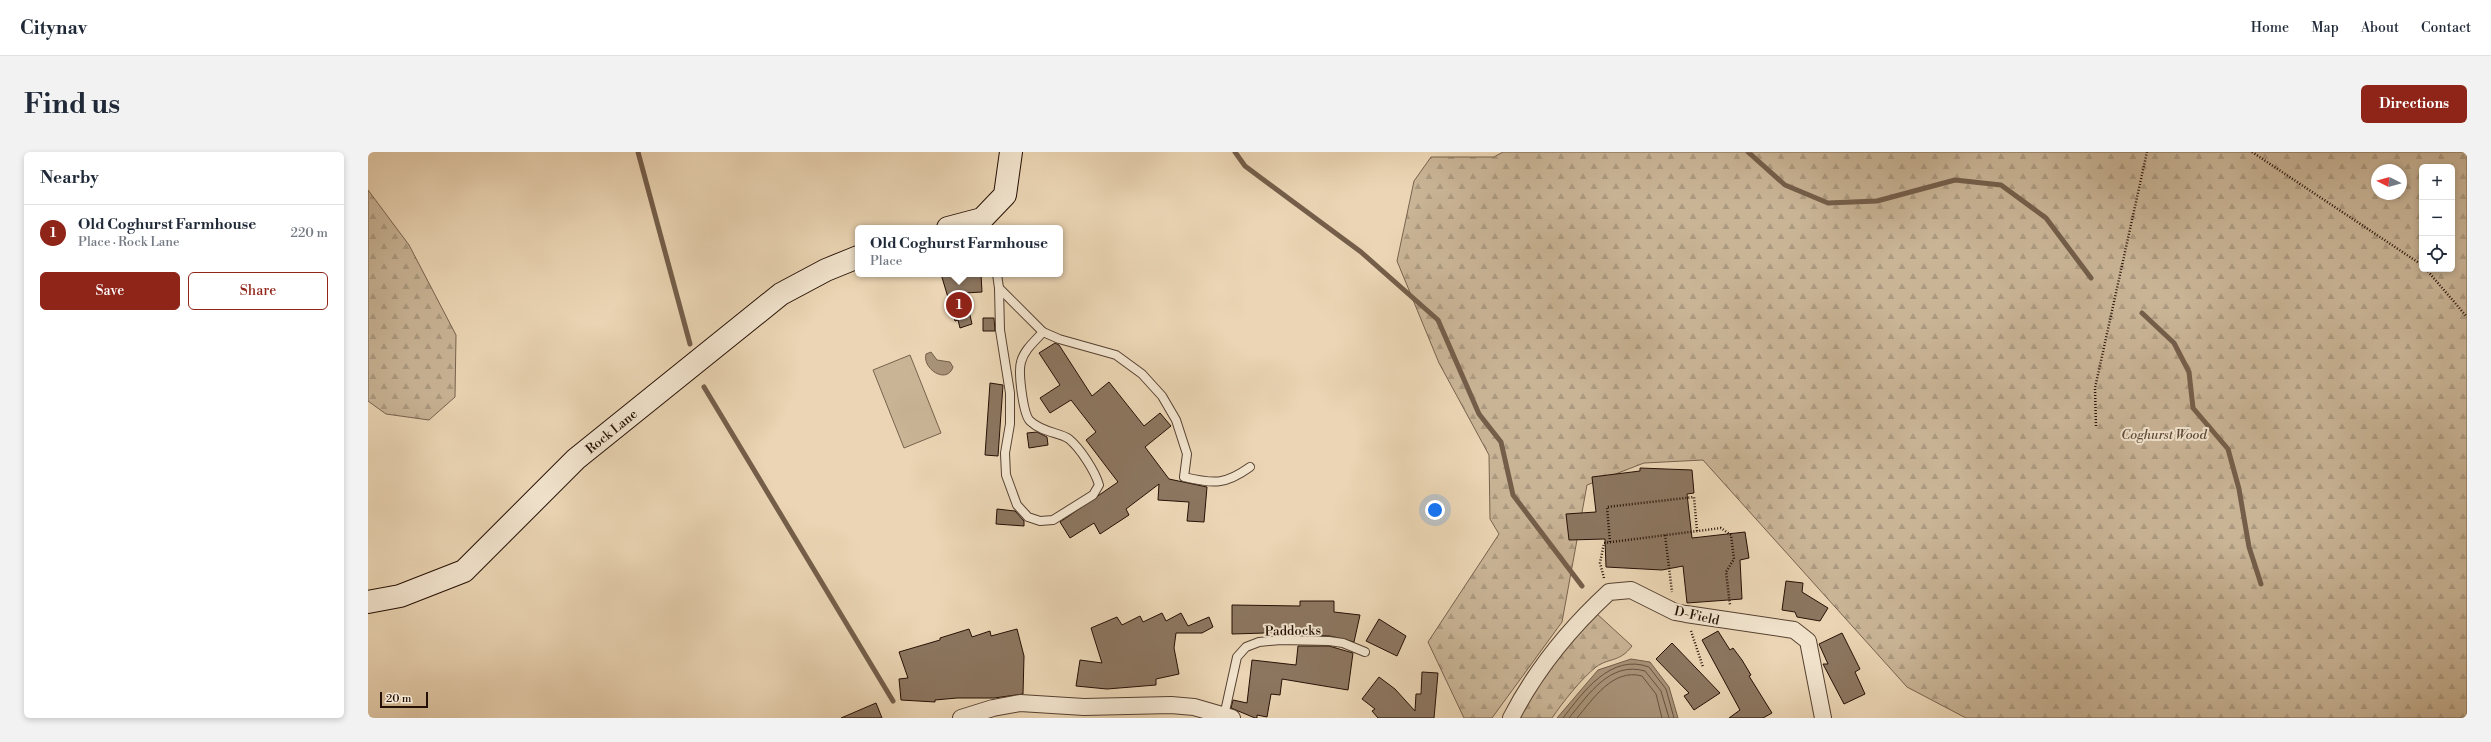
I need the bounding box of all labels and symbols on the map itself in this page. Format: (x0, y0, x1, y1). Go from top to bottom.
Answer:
north arrow (2371, 164, 2407, 200)
pin: 1 (946, 290, 972, 320)
street label: Rock Lane (583, 406, 641, 457)
park label: Coghurst Wood (2121, 427, 2207, 443)
your location (1425, 500, 1445, 520)
street label: D-Field (1673, 603, 1721, 629)
street label: Paddocks (1265, 623, 1322, 639)
scale bar (380, 690, 428, 709)

